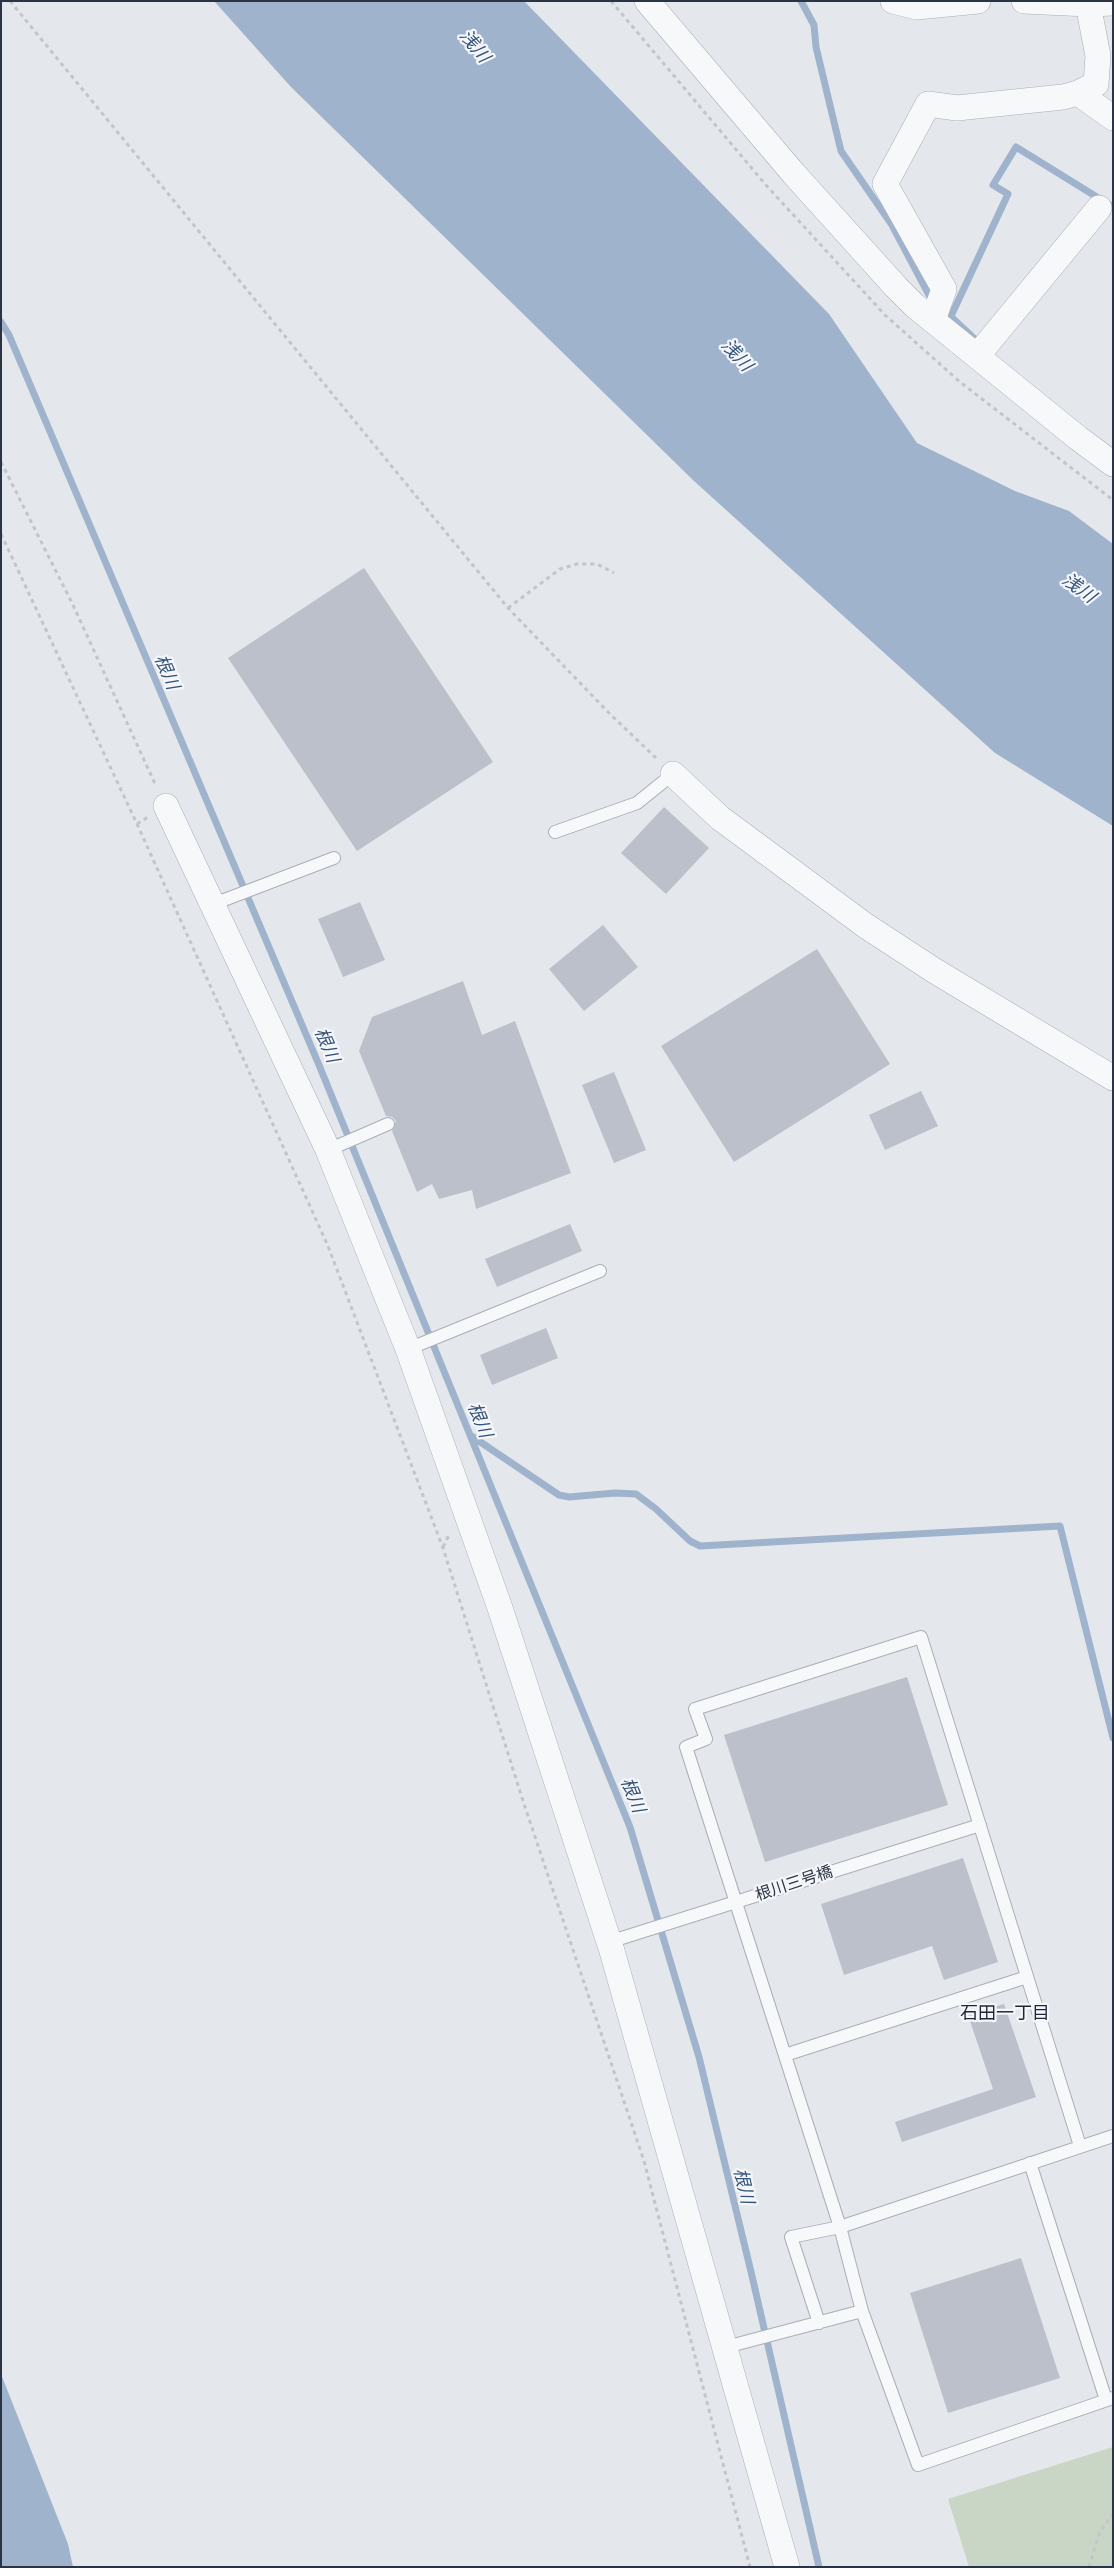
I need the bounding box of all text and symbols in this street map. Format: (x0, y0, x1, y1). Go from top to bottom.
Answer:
water label: 浅川 (455, 25, 495, 67)
water label: 浅川 (717, 334, 757, 376)
water label: 浅川 (1058, 569, 1100, 607)
water label: 根川 (150, 651, 184, 693)
water label: 根川 (310, 1024, 344, 1066)
water label: 根川 (463, 1399, 497, 1441)
water label: 根川 (616, 1774, 650, 1816)
street label: 根川三号橋 (753, 1862, 835, 1904)
district label: 石田一丁目 (960, 2002, 1050, 2024)
water label: 根川 (729, 2166, 759, 2206)

